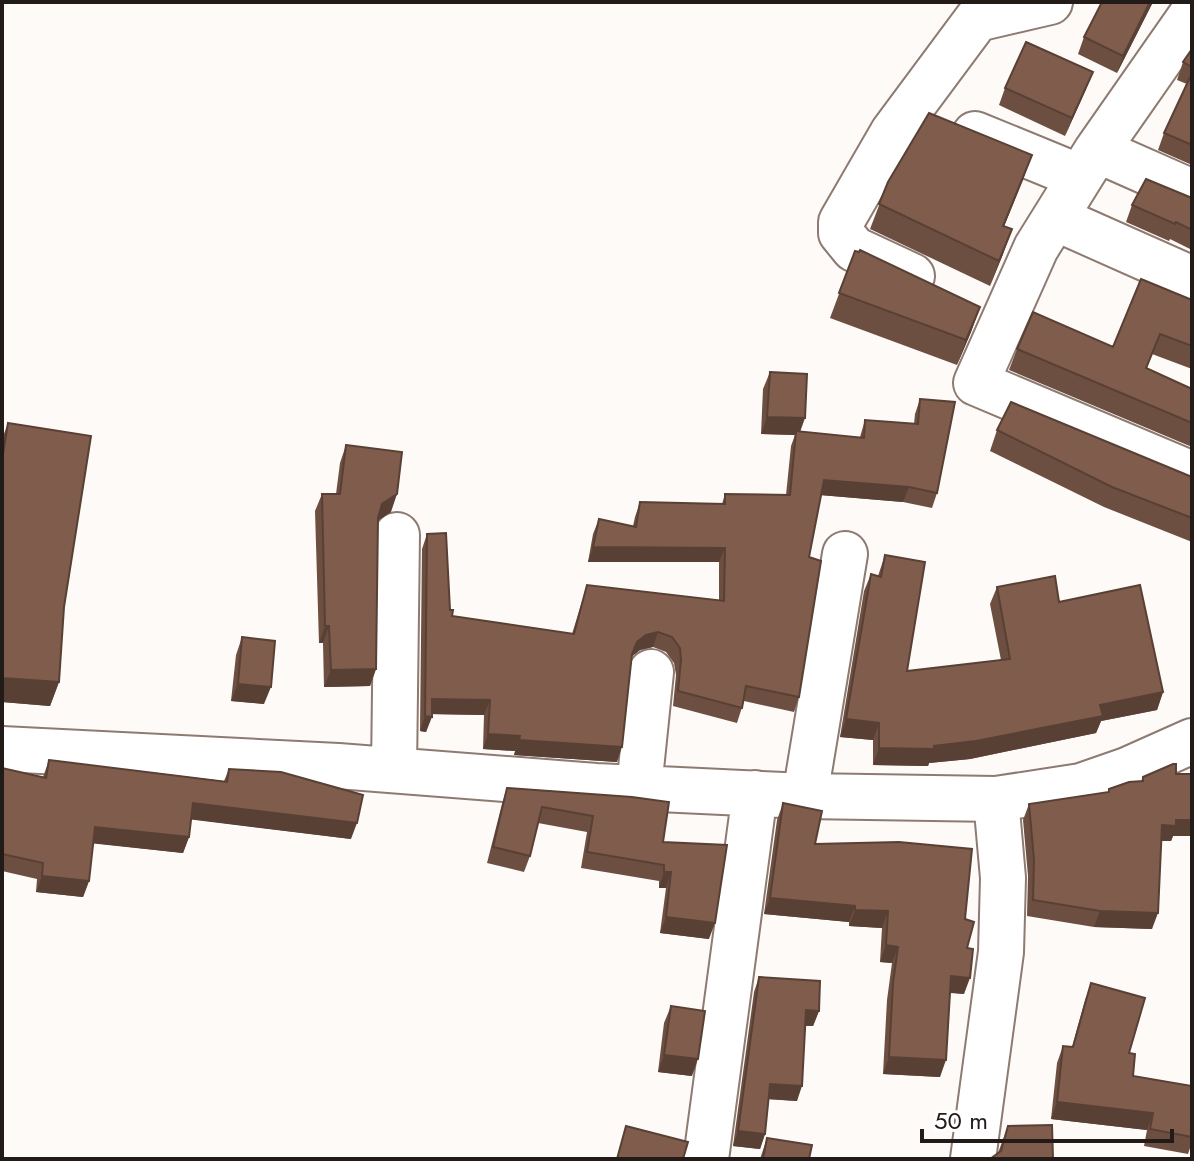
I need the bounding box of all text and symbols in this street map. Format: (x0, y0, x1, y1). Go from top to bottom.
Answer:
scale bar (922, 1093, 1172, 1143)
text: 50 m (934, 1103, 988, 1138)

